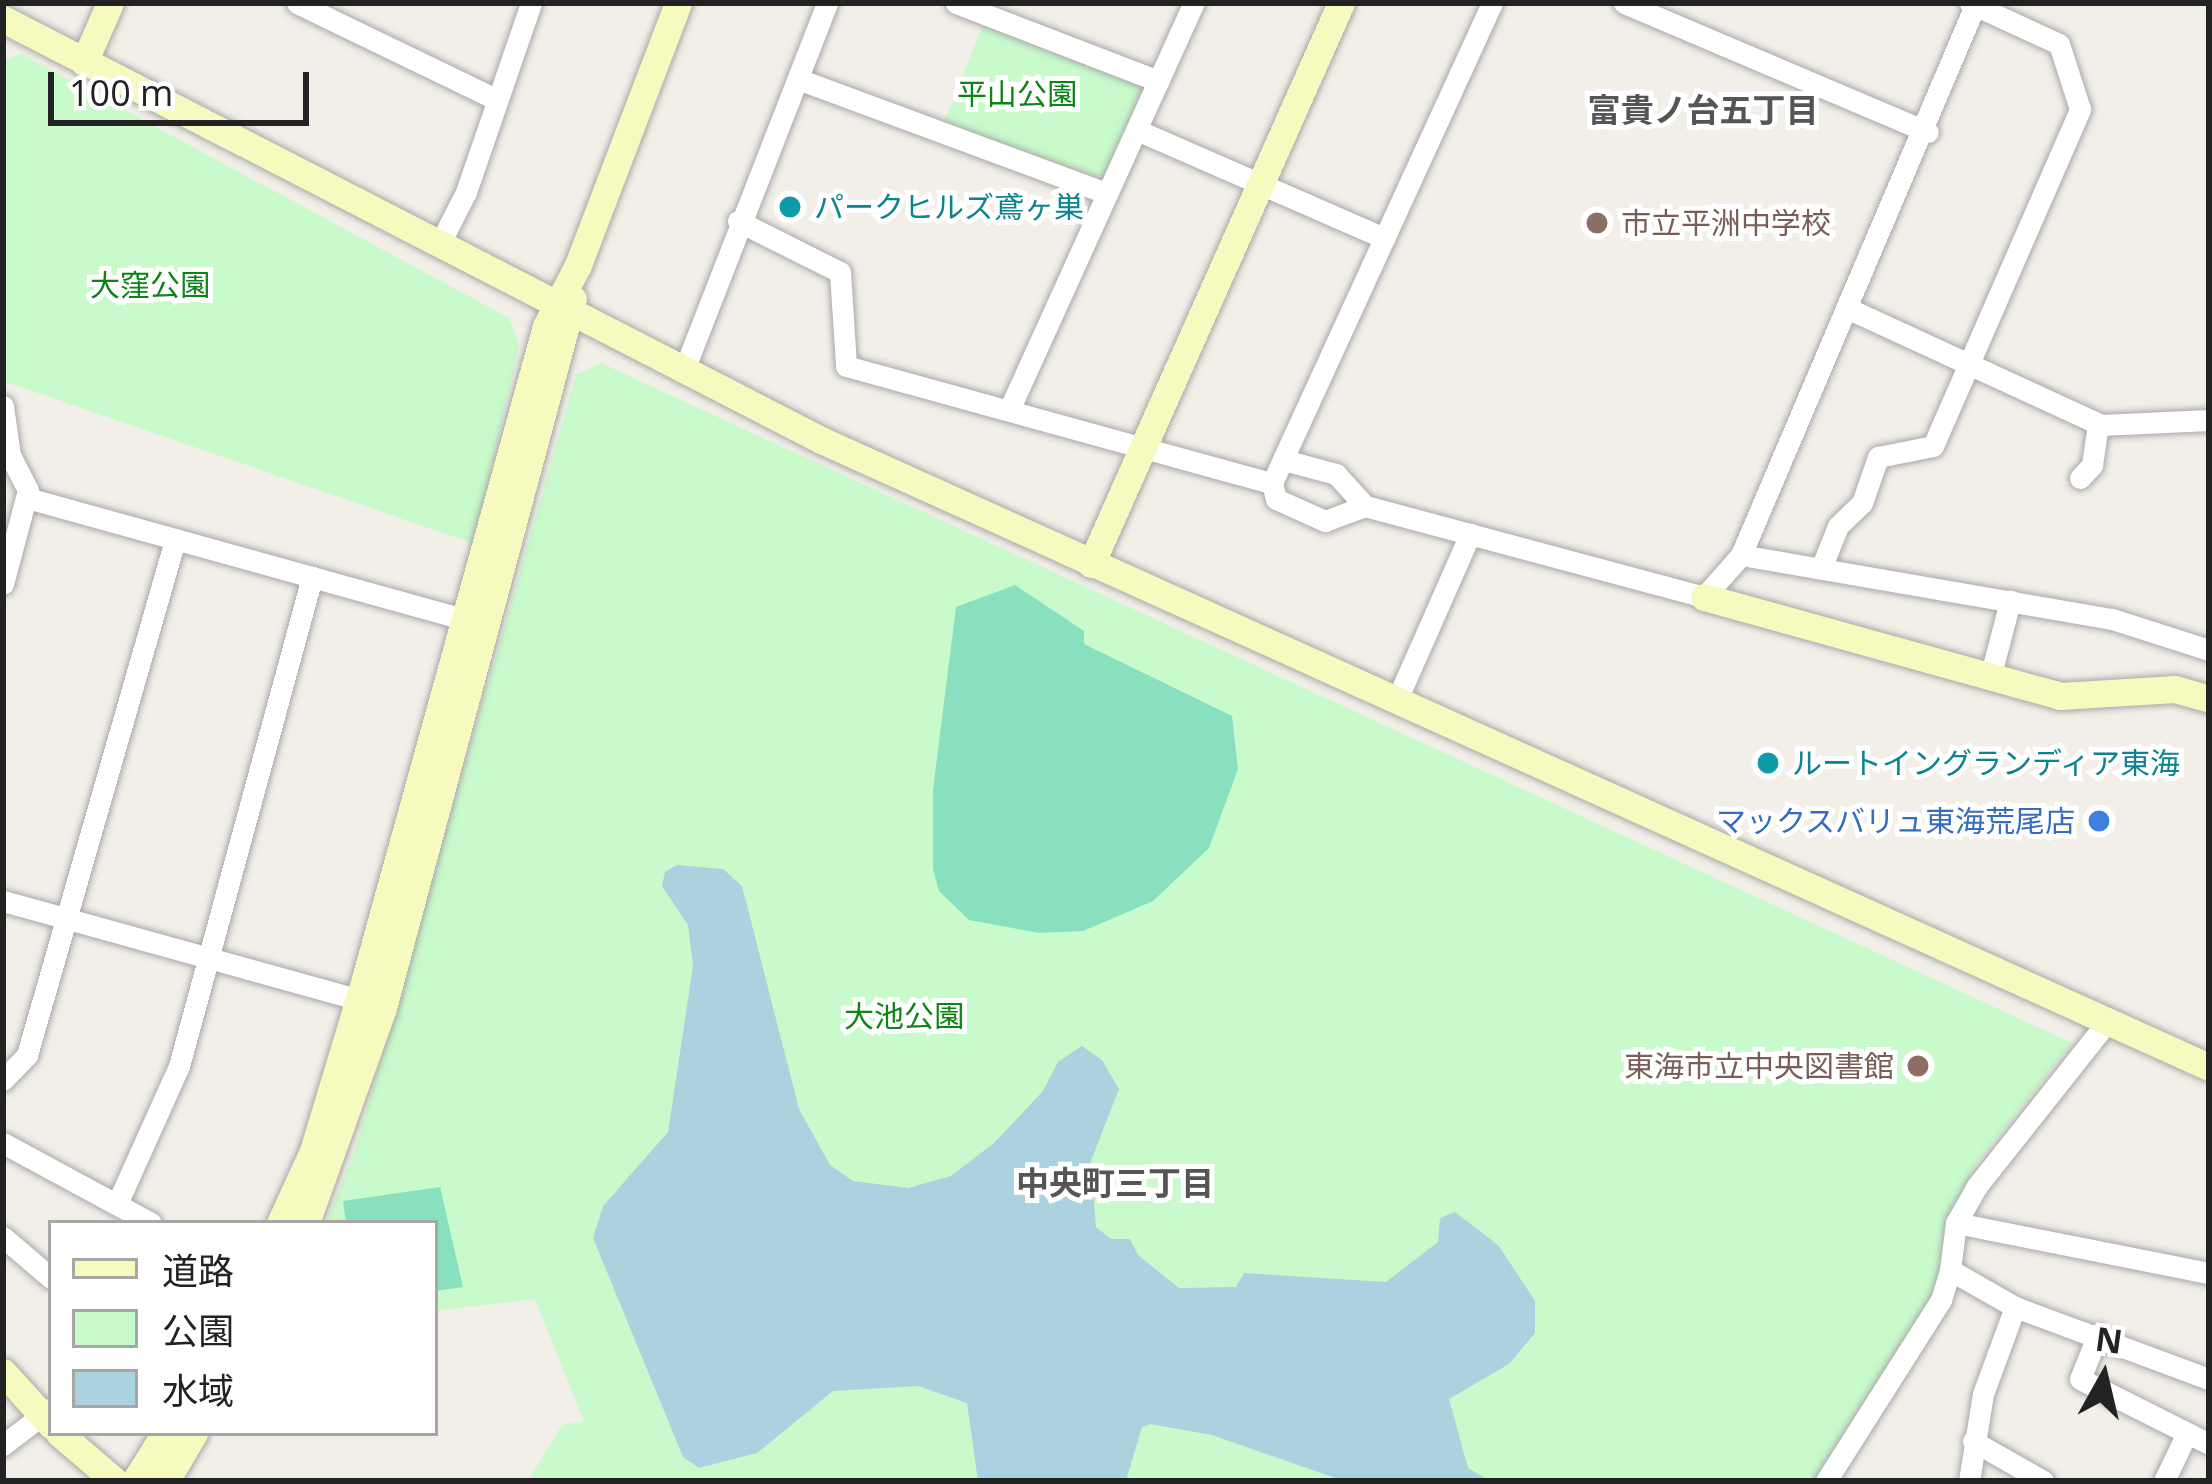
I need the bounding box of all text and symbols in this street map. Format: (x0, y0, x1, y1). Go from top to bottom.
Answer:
scale bar (54, 48, 315, 122)
text: 100 m (69, 68, 173, 117)
park label: 平山公園 (957, 76, 1077, 112)
district label: 富貴ノ台五丁目 (1588, 90, 1818, 130)
place label: パークヒルズ鳶ヶ巣 (814, 189, 1084, 225)
marker: パークヒルズ鳶ヶ巣 (777, 194, 803, 220)
place label: 市立平洲中学校 (1621, 205, 1831, 241)
marker: 市立平洲中学校 (1584, 210, 1610, 236)
park label: 大窪公園 (90, 267, 210, 303)
place label: ルートイングランディア東海 (1792, 745, 2182, 781)
marker: ルートイングランディア東海 (1755, 750, 1781, 776)
place label: マックスバリュ東海荒尾店 (1715, 803, 2075, 839)
marker: マックスバリュ東海荒尾店 (2086, 808, 2112, 834)
park label: 大池公園 (844, 998, 964, 1034)
place label: 東海市立中央図書館 (1624, 1048, 1894, 1084)
marker: 東海市立中央図書館 (1905, 1053, 1931, 1079)
district label: 中央町三丁目 (1016, 1163, 1214, 1203)
legend (48, 1220, 438, 1436)
text: 道路 (162, 1246, 234, 1295)
text: 公園 (162, 1306, 234, 1355)
north arrow (2044, 1316, 2164, 1436)
text: N (2093, 1316, 2126, 1364)
text: 水域 (162, 1366, 234, 1415)

